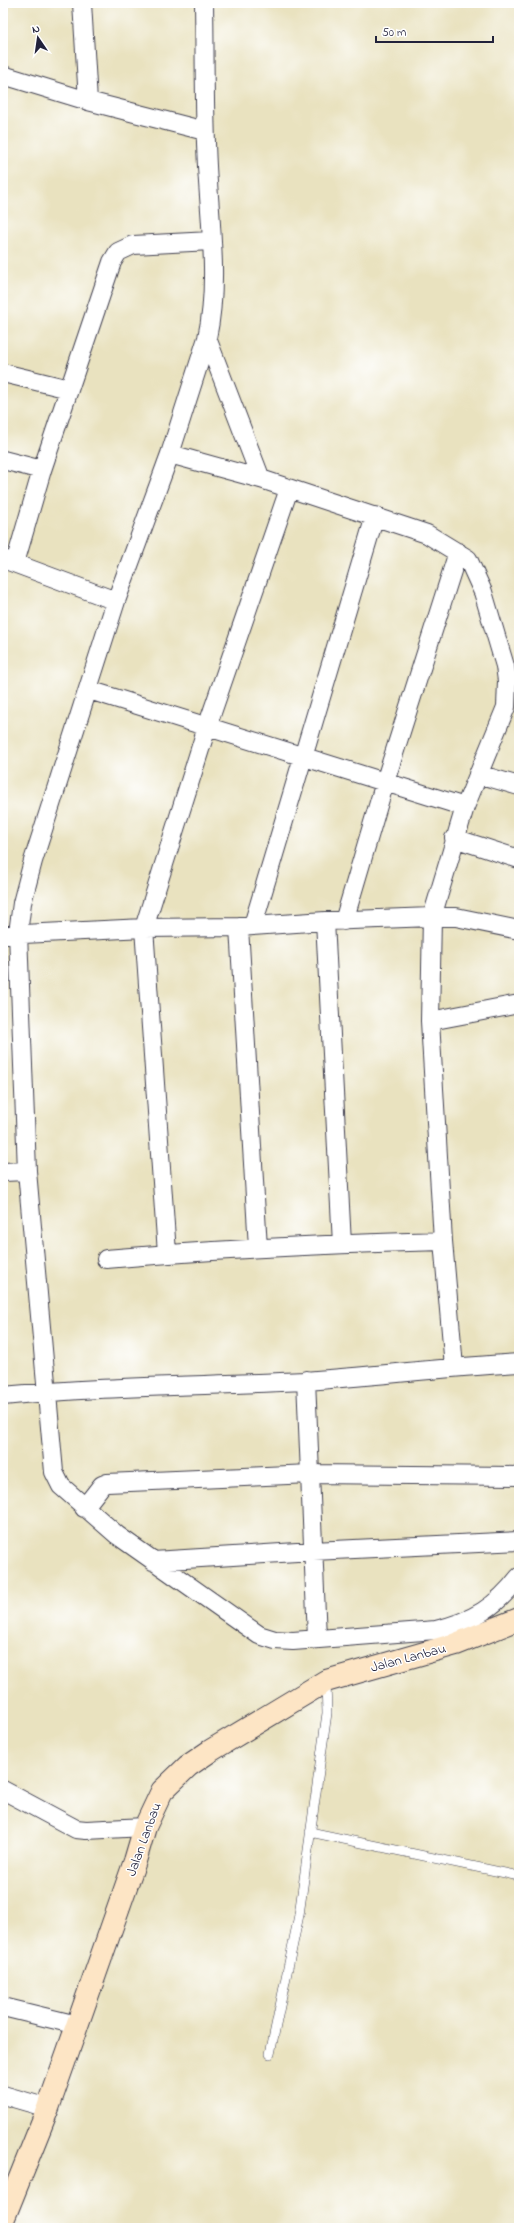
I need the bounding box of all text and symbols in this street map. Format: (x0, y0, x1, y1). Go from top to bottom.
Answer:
north arrow (18, 18, 58, 58)
scale bar (376, 18, 493, 44)
text: N (31, 21, 41, 38)
text: 50 m (382, 24, 406, 42)
street label: Jalan Lanbau (368, 1638, 448, 1679)
street label: Jalan Lanbau (121, 1800, 167, 1879)

